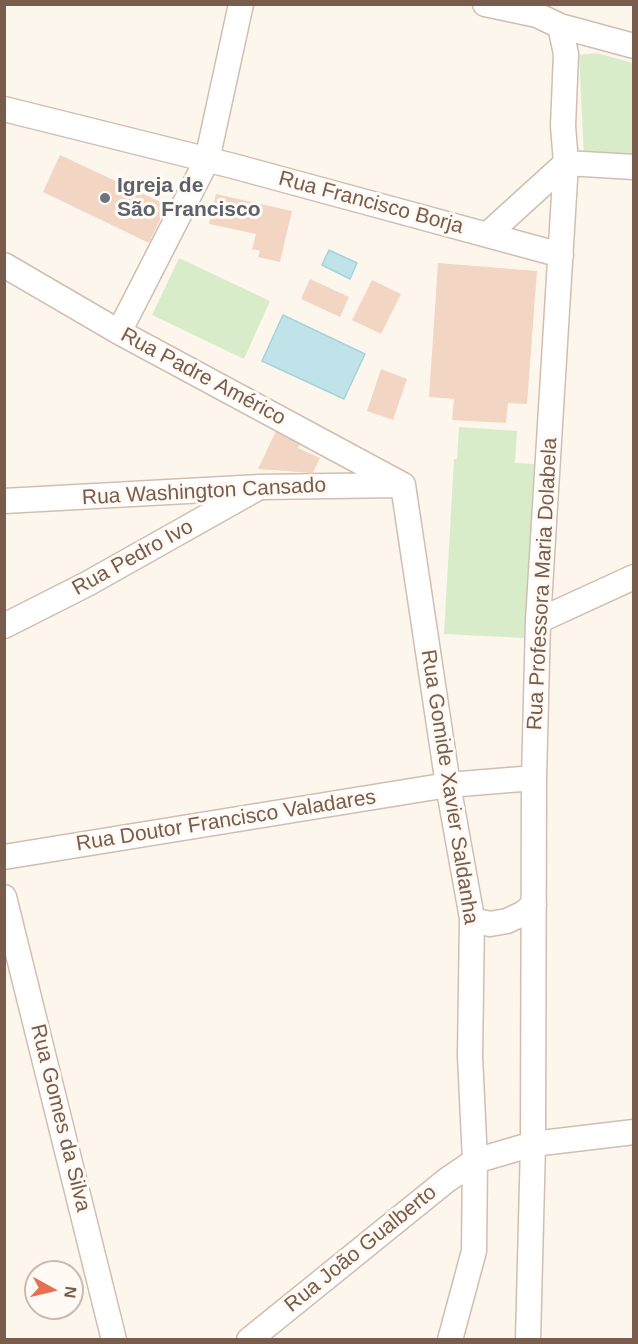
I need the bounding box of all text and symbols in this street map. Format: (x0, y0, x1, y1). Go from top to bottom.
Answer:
street label: Rua Francisco Borja (276, 166, 466, 240)
place label: Igreja de São Francisco (117, 173, 261, 223)
marker: Igreja de São Francisco (98, 191, 112, 205)
street label: Rua Padre Américo (116, 323, 290, 431)
street label: Rua Professora Maria Dolabela (523, 437, 563, 731)
street label: Rua Washington Cansado (81, 473, 327, 511)
street label: Rua Pedro Ivo (68, 514, 198, 602)
street label: Rua Gomide Xavier Saldanha (415, 648, 483, 926)
street label: Rua Doutor Francisco Valadares (74, 785, 378, 857)
street label: Rua Gomes da Silva (24, 1022, 96, 1214)
street label: Rua João Gualberto (280, 1180, 442, 1318)
north arrow (24, 1260, 84, 1320)
text: N (61, 1285, 80, 1299)

